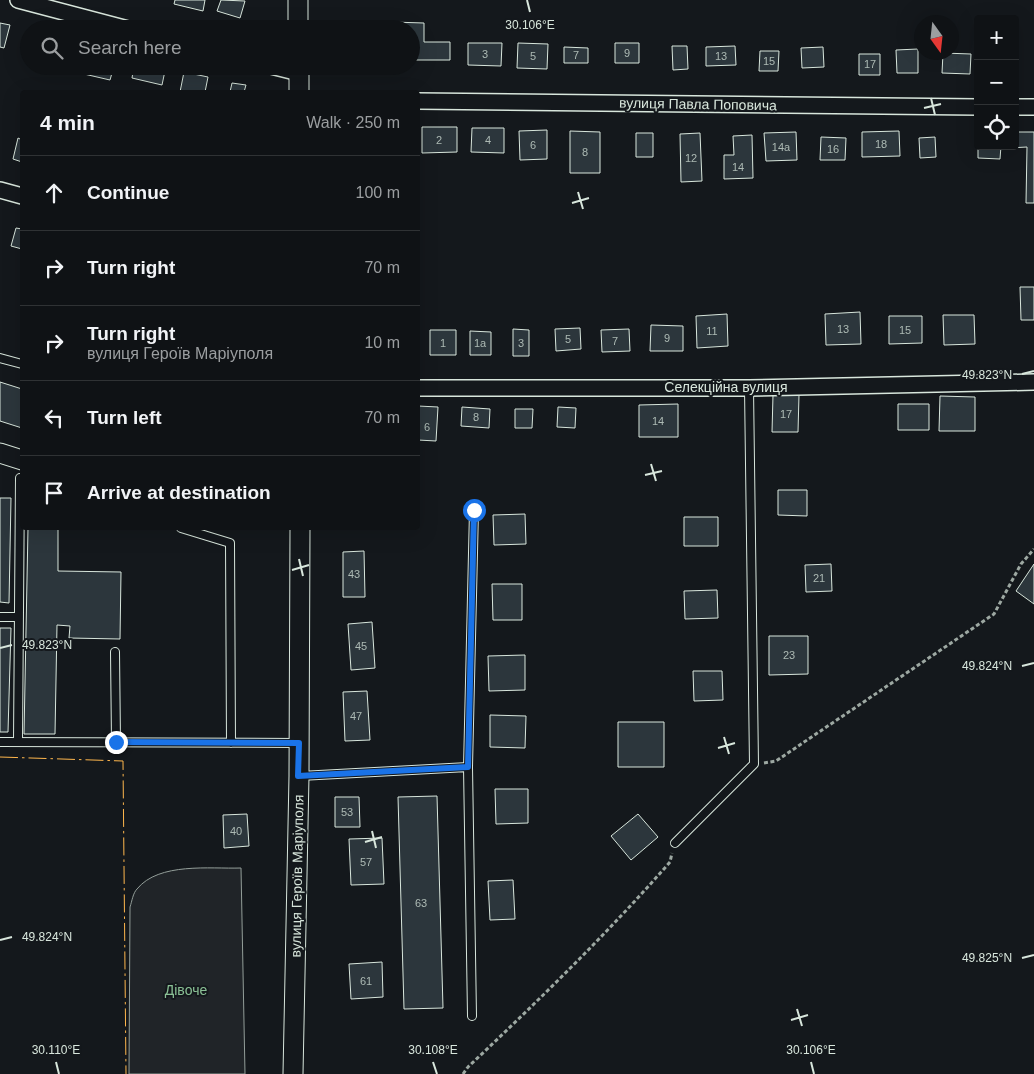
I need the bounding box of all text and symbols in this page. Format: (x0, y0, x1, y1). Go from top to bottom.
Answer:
north arrow (914, 15, 959, 60)
map controls (974, 15, 1019, 150)
button: + (974, 15, 1019, 60)
text: 30.106°E (505, 18, 555, 32)
search box (20, 20, 420, 75)
icon: search (38, 34, 66, 62)
text: Search here (78, 37, 182, 58)
house number: 9 (624, 47, 630, 59)
house number: 3 (482, 48, 488, 60)
house number: 7 (573, 49, 579, 61)
house number: 5 (530, 50, 536, 62)
house number: 13 (715, 50, 727, 62)
house number: 15 (763, 55, 775, 67)
house number: 17 (864, 58, 876, 70)
button: − (974, 60, 1019, 105)
street label: вулиця Павла Поповича (619, 95, 777, 113)
button: locate (974, 105, 1019, 150)
text: 4 min (40, 111, 95, 134)
text: Walk · 250 m (306, 114, 400, 131)
house number: 2 (436, 134, 442, 146)
house number: 4 (485, 134, 491, 146)
house number: 18 (875, 138, 887, 150)
house number: 6 (530, 139, 536, 151)
house number: 14а (772, 141, 791, 153)
house number: 16 (827, 143, 839, 155)
house number: 8 (582, 146, 588, 158)
house number: 12 (685, 152, 697, 164)
house number: 14 (732, 161, 744, 173)
icon: ahead (40, 179, 68, 207)
text: Continue (87, 182, 169, 203)
text: 100 m (356, 184, 400, 201)
icon: right (40, 254, 68, 282)
text: Turn right (87, 257, 175, 278)
text: 70 m (364, 259, 400, 276)
text: Turn right (87, 323, 175, 344)
house number: 13 (837, 323, 849, 335)
house number: 15 (899, 324, 911, 336)
house number: 11 (706, 325, 718, 337)
icon: right (40, 329, 68, 357)
house number: 9 (664, 332, 670, 344)
house number: 5 (565, 333, 571, 345)
text: 10 m (364, 334, 400, 351)
house number: 7 (612, 335, 618, 347)
house number: 1 (440, 337, 446, 349)
house number: 1а (474, 337, 487, 349)
house number: 3 (518, 337, 524, 349)
text: вулиця Героїв Маріуполя (87, 345, 273, 362)
text: 49.823°N (962, 368, 1012, 382)
street label: Селекційна вулиця (664, 379, 788, 395)
icon: left (40, 404, 68, 432)
text: Turn left (87, 407, 162, 428)
house number: 17 (780, 408, 792, 420)
text: 70 m (364, 409, 400, 426)
house number: 8 (473, 411, 479, 423)
house number: 14 (652, 415, 664, 427)
house number: 6 (424, 421, 430, 433)
icon: arrive (40, 479, 68, 507)
text: Arrive at destination (87, 482, 271, 503)
route start (463, 499, 486, 522)
house number: 43 (348, 568, 360, 580)
house number: 21 (813, 572, 825, 584)
text: 49.823°N (22, 638, 72, 652)
house number: 45 (355, 640, 367, 652)
house number: 23 (783, 649, 795, 661)
text: 49.824°N (962, 659, 1012, 673)
house number: 47 (350, 710, 362, 722)
route end (105, 731, 128, 754)
street label: вулиця Героїв Маріуполя (288, 794, 306, 958)
house number: 53 (341, 806, 353, 818)
house number: 40 (230, 825, 242, 837)
house number: 57 (360, 856, 372, 868)
house number: 63 (415, 897, 427, 909)
text: 49.824°N (22, 930, 72, 944)
text: 49.825°N (962, 951, 1012, 965)
house number: 61 (360, 975, 372, 987)
park label: Дівоче (165, 982, 207, 998)
text: 30.110°E (32, 1043, 80, 1057)
text: 30.108°E (408, 1043, 458, 1057)
text: 30.106°E (786, 1043, 836, 1057)

